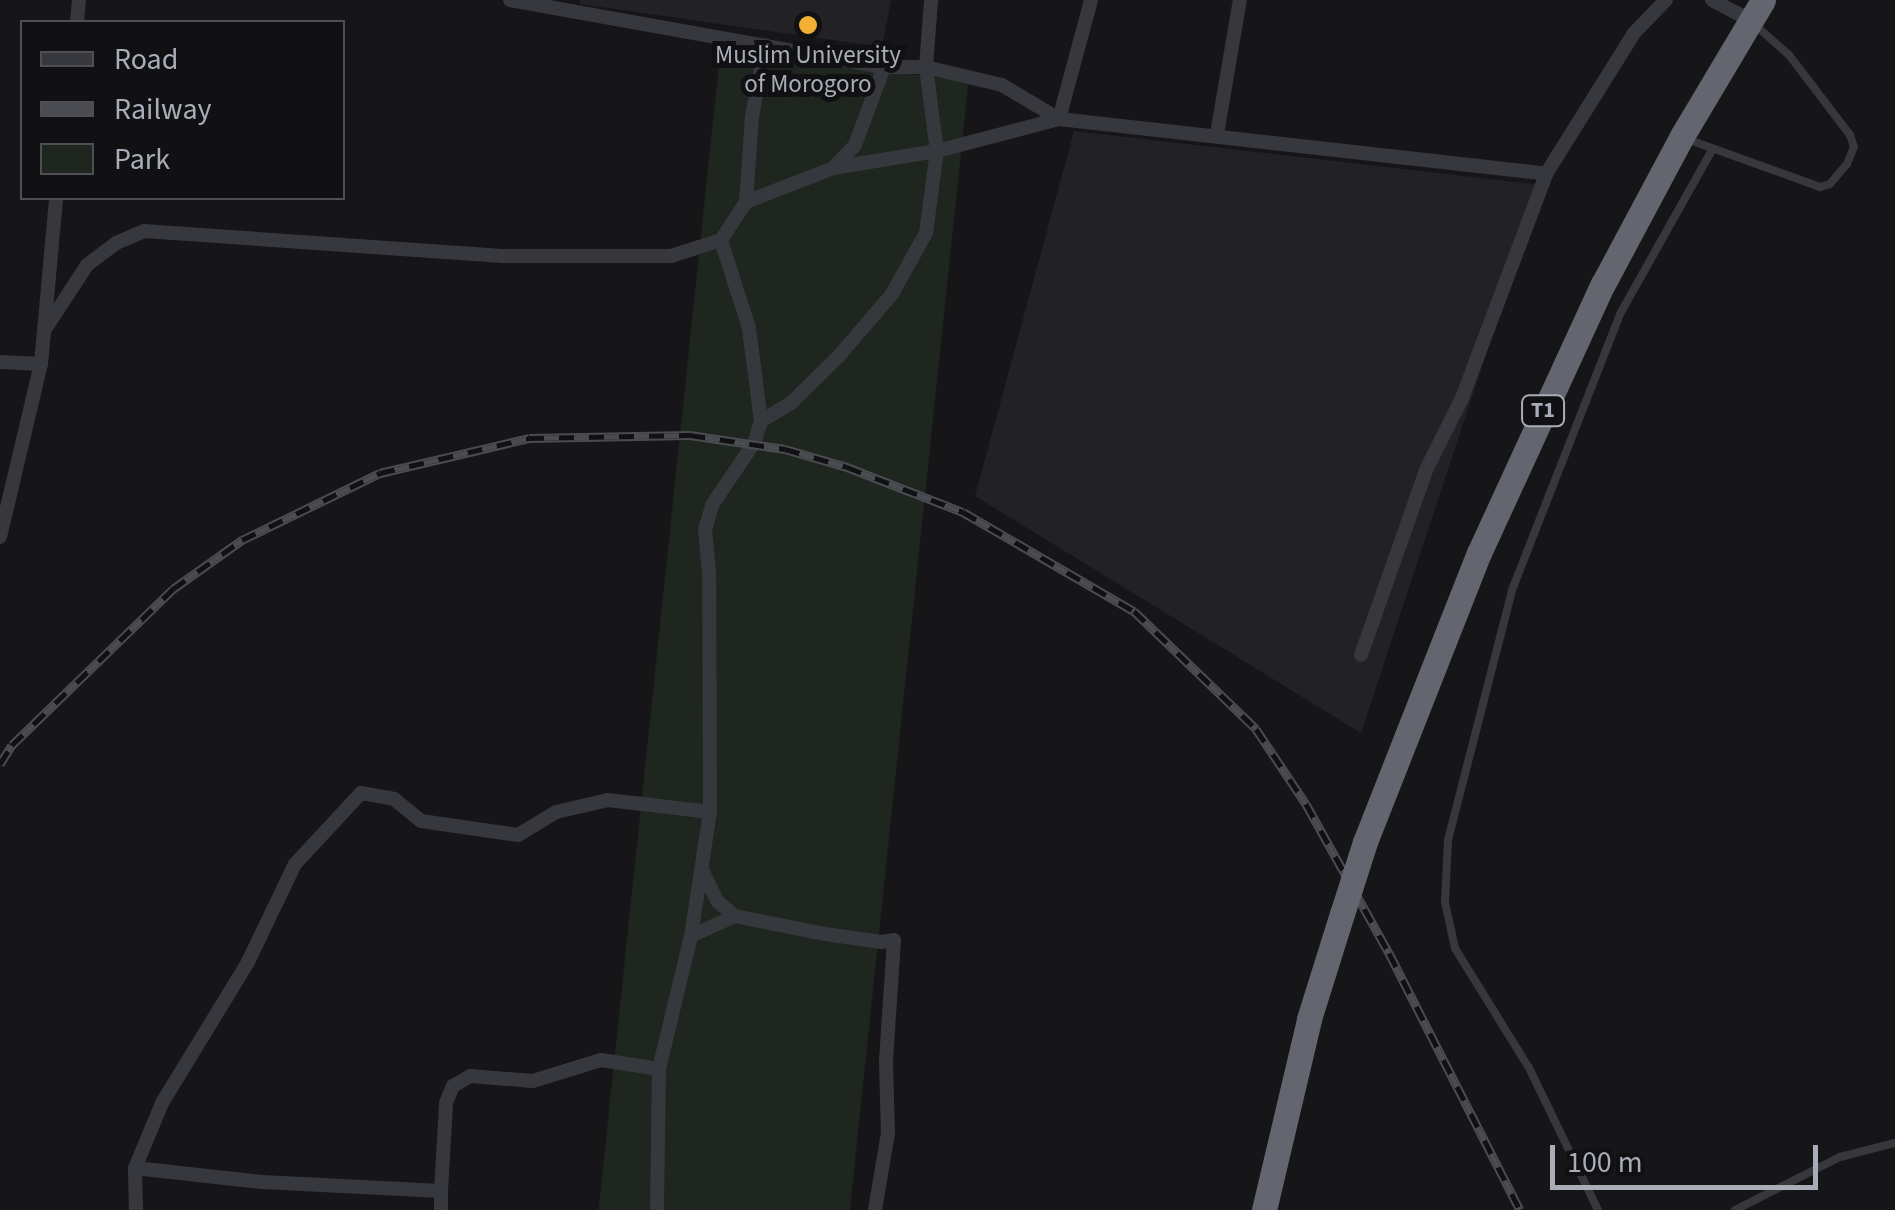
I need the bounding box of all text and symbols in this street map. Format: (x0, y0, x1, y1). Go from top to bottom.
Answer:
marker: Muslim University of Morogoro (797, 14, 819, 36)
legend (20, 20, 345, 200)
text: Road (114, 38, 178, 81)
place label: Muslim University of Morogoro (715, 41, 901, 100)
text: Railway (114, 88, 212, 131)
text: Park (114, 138, 170, 181)
road number: T1 (1520, 394, 1566, 428)
scale bar (1555, 1125, 1822, 1187)
text: 100 m (1567, 1141, 1643, 1184)

